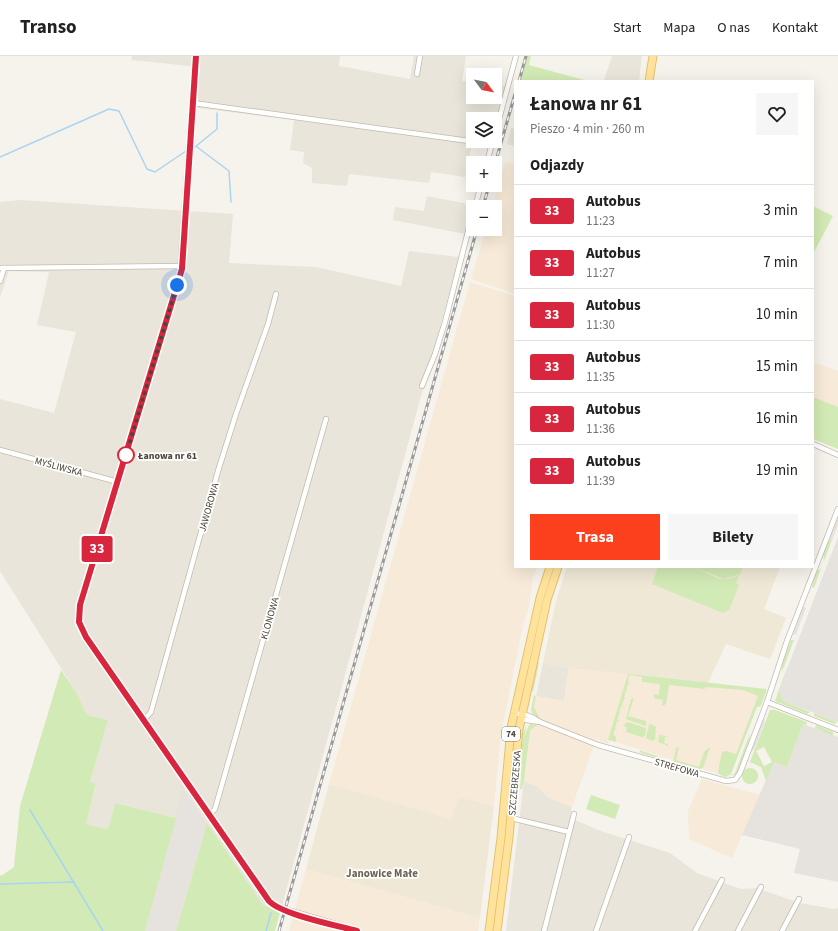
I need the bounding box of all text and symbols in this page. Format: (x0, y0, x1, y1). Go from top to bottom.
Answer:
text: Transo (20, 14, 77, 41)
text: Start (613, 18, 641, 38)
text: Mapa (663, 18, 695, 38)
text: O nas (717, 18, 750, 38)
text: Kontakt (772, 18, 818, 38)
north arrow (466, 68, 502, 104)
map controls (466, 68, 502, 236)
text: Łanowa nr 61 (530, 91, 642, 118)
button: heart (756, 93, 798, 135)
button: layers (466, 112, 502, 148)
text: Pieszo · 4 min · 260 m (530, 120, 645, 138)
text: Odjazdy (530, 155, 584, 176)
button: + (466, 156, 502, 192)
text: Autobus (586, 191, 641, 212)
button: − (466, 200, 502, 236)
text: 3 min (763, 200, 798, 221)
text: 33 (545, 201, 559, 221)
text: 11:23 (586, 212, 615, 230)
text: Autobus (586, 243, 641, 264)
text: 7 min (763, 252, 798, 273)
text: 33 (545, 253, 559, 273)
text: 11:27 (586, 264, 615, 282)
your location (167, 275, 187, 295)
text: Autobus (586, 295, 641, 316)
text: 10 min (756, 304, 798, 325)
text: 33 (545, 305, 559, 325)
text: 11:30 (586, 316, 615, 334)
text: Autobus (586, 347, 641, 368)
text: 15 min (756, 356, 798, 377)
text: 33 (545, 357, 559, 377)
text: 11:35 (586, 368, 615, 386)
text: Autobus (586, 399, 641, 420)
text: 16 min (756, 408, 798, 429)
text: 33 (545, 409, 559, 429)
text: 11:36 (586, 420, 615, 438)
marker: Łanowa nr 61 (117, 446, 135, 464)
place label: Łanowa nr 61 (137, 449, 197, 463)
text: Autobus (586, 451, 641, 472)
street label: MYŚLIWSKA (33, 454, 85, 480)
text: 19 min (756, 460, 798, 481)
text: 33 (545, 461, 559, 481)
text: 11:39 (586, 472, 615, 490)
street label: JAWOROWA (195, 481, 223, 533)
button: Trasa (530, 514, 660, 560)
button: Bilety (668, 514, 798, 560)
line badge: 33 (79, 536, 115, 562)
text: 33 (90, 539, 104, 559)
street label: KLONOWA (257, 595, 283, 641)
road number: 74 (502, 727, 520, 741)
street label: SZCZEBRZESKA (505, 749, 525, 816)
street label: STREFOWA (653, 755, 701, 781)
district label: Janowice Małe (346, 866, 418, 881)

